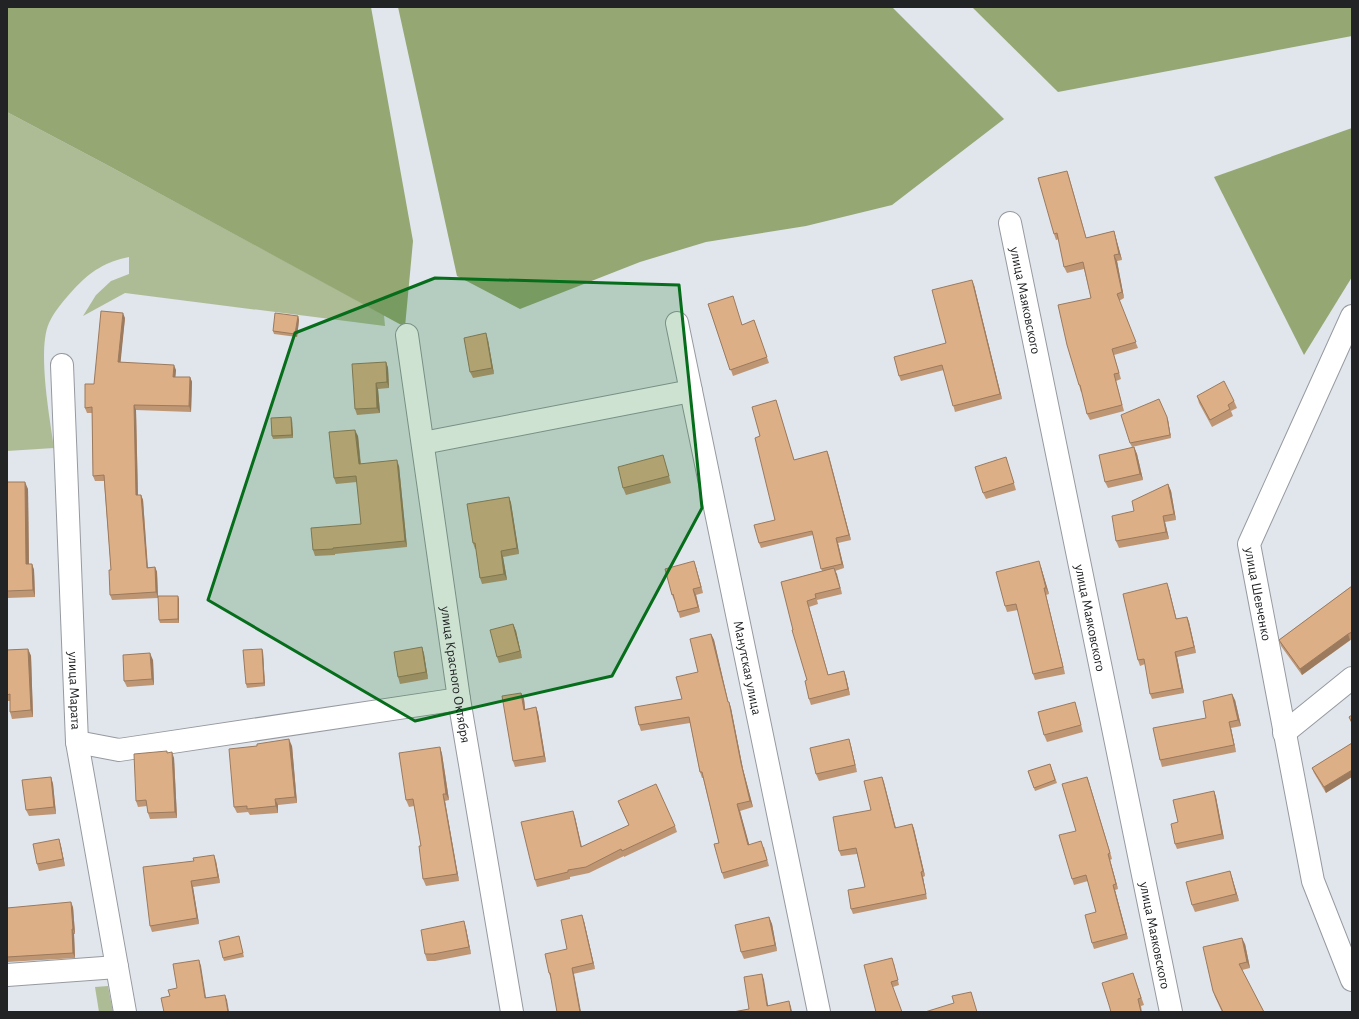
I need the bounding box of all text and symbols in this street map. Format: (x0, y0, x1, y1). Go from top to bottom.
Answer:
street label: улица Маяковского (1007, 245, 1043, 355)
street label: улица Шевченко (1242, 545, 1273, 642)
street label: улица Маяковского (1072, 562, 1107, 673)
street label: улица Красного Октября (438, 604, 472, 744)
street label: Манутская улица (731, 620, 764, 717)
street label: улица Марата (65, 650, 83, 731)
street label: улица Маяковского (1136, 880, 1172, 990)

